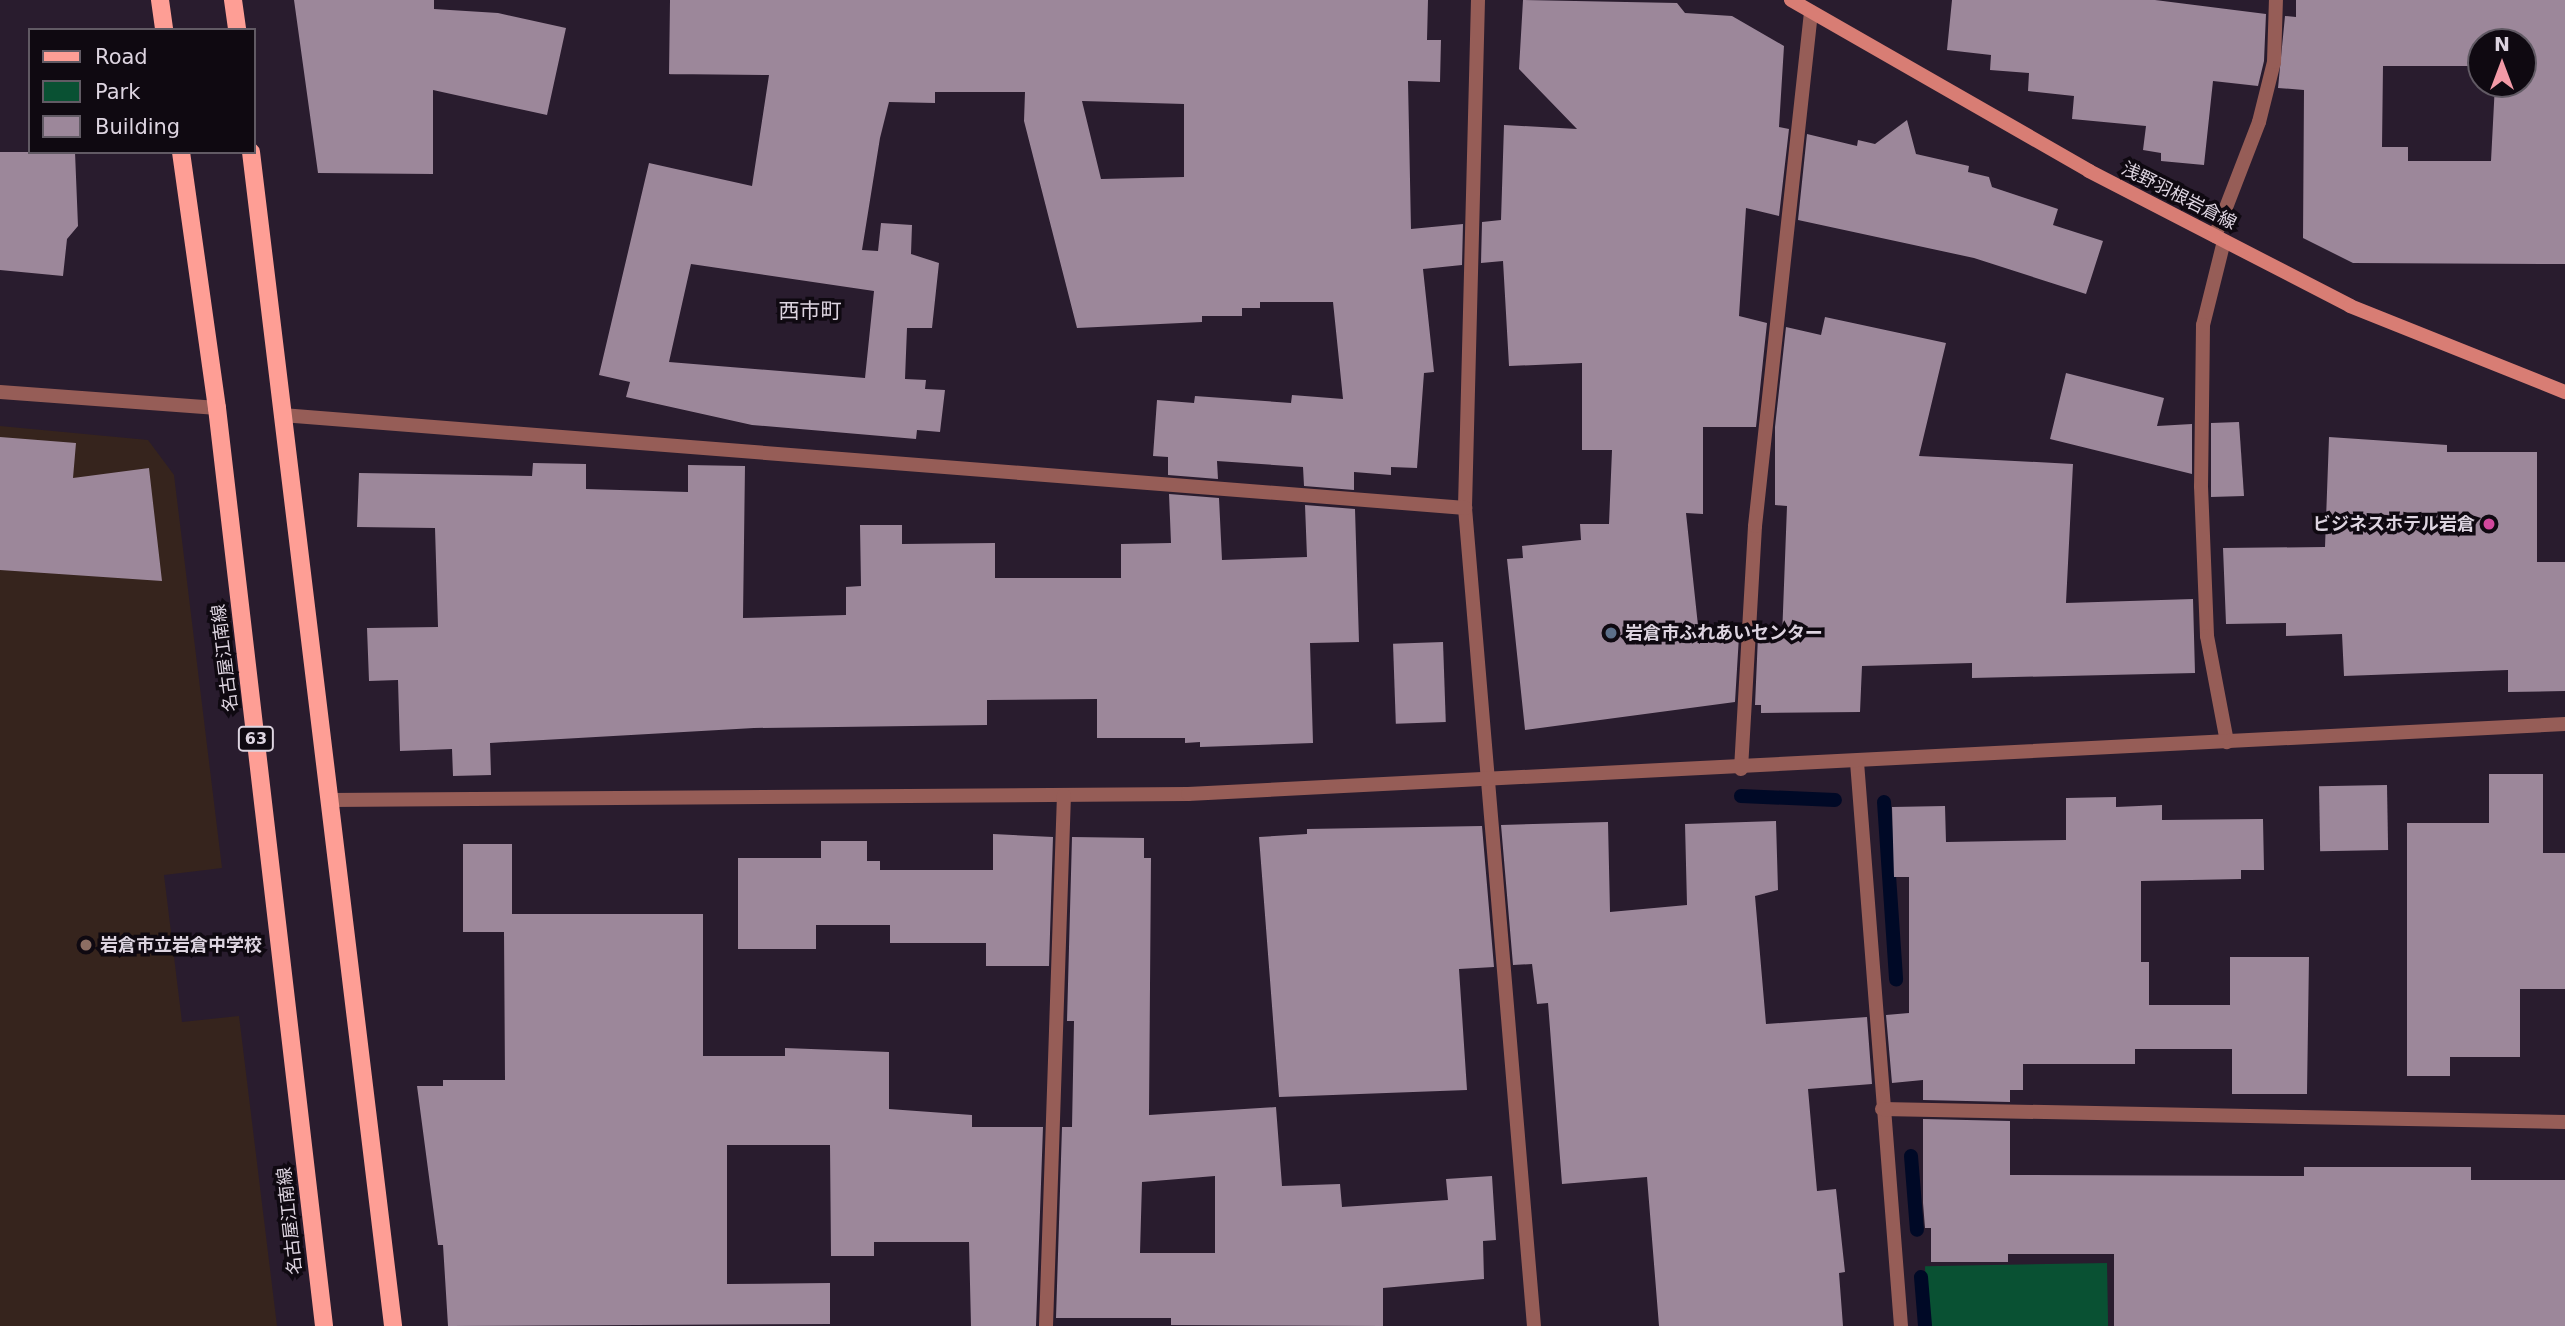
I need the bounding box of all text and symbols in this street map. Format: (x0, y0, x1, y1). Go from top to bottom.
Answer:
legend (28, 28, 256, 154)
north arrow (2467, 28, 2537, 98)
text: N (2494, 33, 2510, 55)
text: Road (95, 45, 148, 69)
text: Park (95, 80, 140, 104)
text: Building (95, 115, 180, 139)
street label: 浅野羽根岩倉線 (2118, 158, 2240, 234)
district label: 西市町 (779, 298, 841, 324)
place label: ビジネスホテル岩倉 (2313, 513, 2475, 535)
marker: ビジネスホテル岩倉 (2481, 516, 2497, 532)
street label: 名古屋江南線 (208, 603, 242, 713)
place label: 岩倉市ふれあいセンター (1625, 622, 1823, 644)
marker: 岩倉市ふれあいセンター (1603, 625, 1619, 641)
road number: 63 (237, 726, 275, 752)
place label: 岩倉市立岩倉中学校 (100, 934, 262, 956)
marker: 岩倉市立岩倉中学校 (78, 937, 94, 953)
street label: 名古屋江南線 (274, 1166, 306, 1276)

